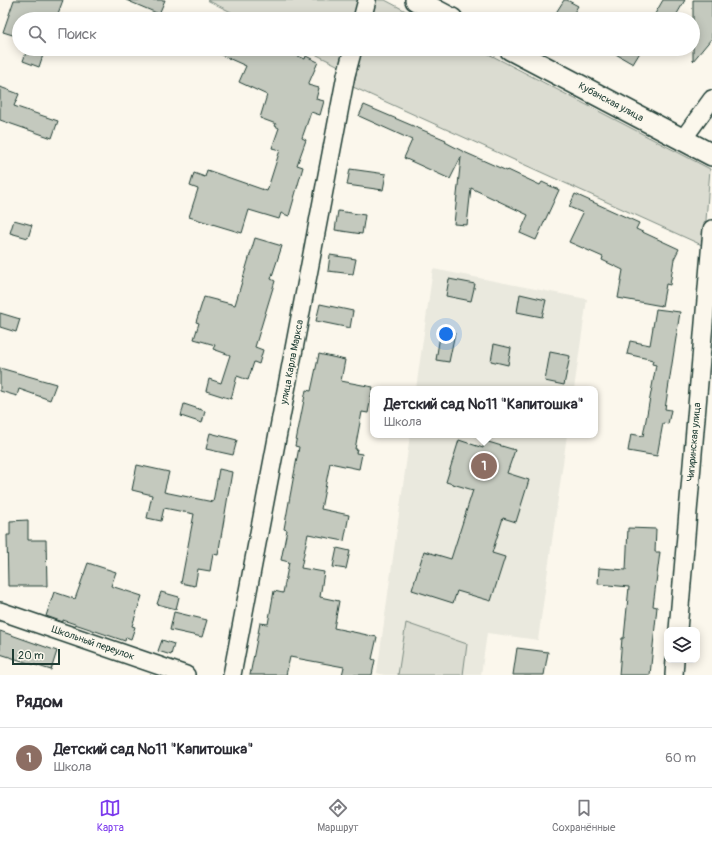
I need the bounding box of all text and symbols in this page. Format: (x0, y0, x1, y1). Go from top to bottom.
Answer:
search box (12, 12, 700, 56)
icon: search (26, 23, 48, 45)
text: Поиск (58, 25, 97, 44)
street label: Кубанская улица (576, 80, 646, 124)
street label: улица Карла Маркса (278, 318, 306, 406)
your location (436, 324, 456, 344)
popup (370, 386, 598, 438)
text: Детский сад №11 "Капитошка" (384, 395, 584, 414)
street label: Чигиринская улица (685, 402, 703, 482)
text: Школа (384, 414, 422, 430)
pin: 1 (471, 451, 497, 481)
street label: Школьный переулок (50, 623, 136, 663)
map controls (664, 627, 700, 663)
button: layers (664, 627, 700, 663)
scale bar (12, 647, 60, 666)
text: 20 m (18, 649, 44, 662)
text: Рядом (16, 691, 63, 712)
text: Детский сад №11 "Капитошка" (54, 740, 253, 759)
text: 1 (26, 750, 32, 766)
text: 60 m (665, 750, 696, 766)
text: Школа (54, 759, 91, 775)
tab: Карта (97, 797, 124, 834)
tab: Маршрут (317, 797, 359, 834)
tab: Сохранённые (552, 797, 615, 834)

